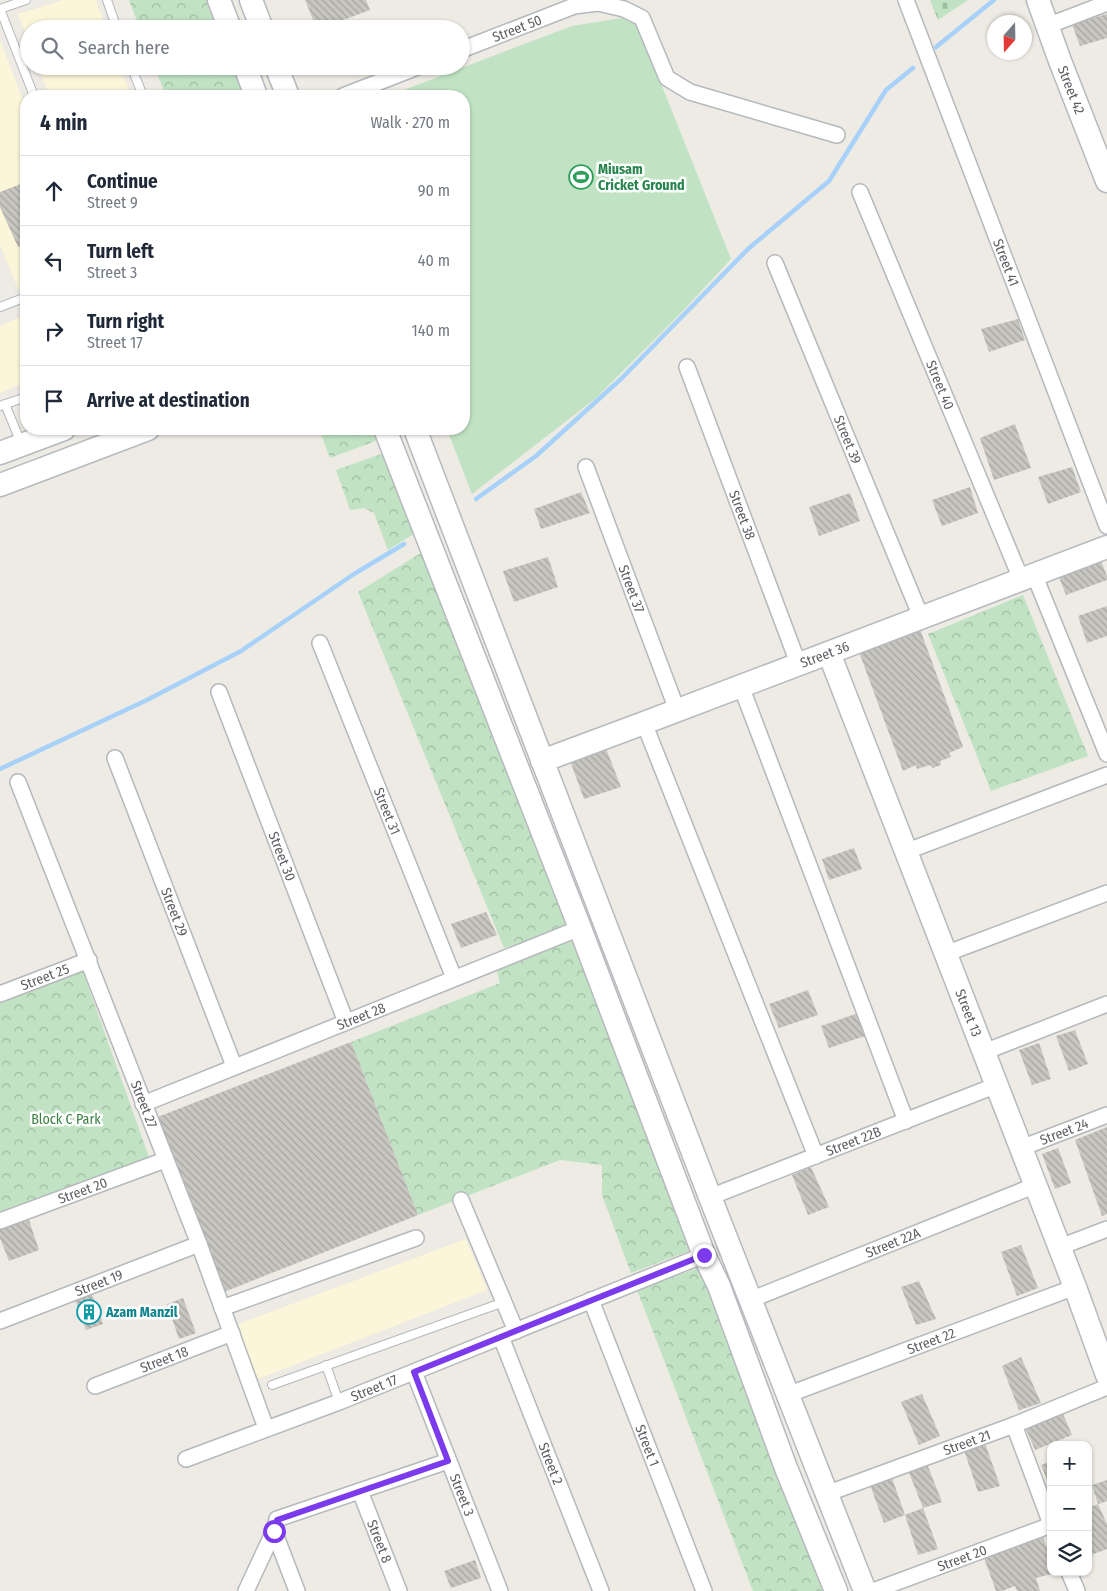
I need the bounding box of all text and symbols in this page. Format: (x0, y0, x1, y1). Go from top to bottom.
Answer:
street label: Street 50 (490, 11, 544, 45)
north arrow (987, 15, 1032, 60)
search box (20, 20, 470, 75)
icon: search (38, 34, 66, 62)
text: Search here (78, 36, 170, 59)
street label: Street 42 (1054, 63, 1088, 117)
text: 4 min (40, 110, 88, 136)
text: Walk · 270 m (371, 113, 450, 132)
place label: Miusam Cricket Ground (598, 161, 685, 194)
sports icon: Miusam Cricket Ground (568, 164, 594, 190)
text: Continue (87, 170, 158, 193)
icon: ahead (40, 177, 68, 205)
text: 90 m (418, 181, 450, 200)
text: Street 9 (87, 193, 138, 212)
street label: Street 41 (990, 236, 1023, 289)
text: Turn left (87, 240, 154, 263)
icon: left (40, 247, 68, 275)
text: 40 m (418, 251, 450, 270)
text: Street 3 (87, 263, 137, 282)
text: Turn right (87, 310, 164, 333)
icon: right (40, 317, 68, 345)
text: 140 m (412, 321, 450, 340)
text: Street 17 (87, 333, 143, 352)
street label: Street 40 (922, 358, 958, 412)
icon: arrive (40, 387, 68, 415)
text: Arrive at destination (87, 389, 250, 412)
street label: Street 39 (830, 413, 865, 466)
street label: Street 38 (726, 488, 759, 542)
street label: Street 37 (615, 563, 648, 615)
street label: Street 36 (798, 637, 851, 671)
street label: Street 31 (370, 785, 404, 837)
street label: Street 30 (265, 829, 299, 883)
street label: Street 29 (157, 885, 192, 939)
street label: Street 25 (18, 960, 71, 994)
street label: Street 13 (952, 987, 986, 1039)
street label: Street 28 (334, 999, 388, 1034)
street label: Street 27 (127, 1078, 161, 1131)
park label: Block C Park (31, 1111, 101, 1128)
street label: Street 24 (1037, 1114, 1091, 1148)
street label: Street 22B (823, 1122, 884, 1159)
street label: Street 20 (56, 1174, 110, 1207)
street label: Street 22A (863, 1224, 923, 1261)
route end (693, 1244, 716, 1267)
street label: Street 19 (72, 1266, 125, 1300)
building icon: Azam Manzil (76, 1299, 102, 1325)
place label: Azam Manzil (105, 1304, 178, 1321)
street label: Street 22 (905, 1324, 958, 1358)
street label: Street 18 (138, 1342, 191, 1376)
street label: Street 17 (348, 1371, 400, 1405)
street label: Street 1 (632, 1422, 663, 1469)
street label: Street 21 (941, 1426, 993, 1459)
street label: Street 2 (535, 1440, 567, 1487)
map controls (1047, 1441, 1092, 1576)
button: + (1047, 1441, 1092, 1486)
street label: Street 3 (446, 1471, 478, 1518)
button: − (1047, 1486, 1092, 1531)
street label: Street 8 (364, 1517, 396, 1565)
route start (263, 1520, 286, 1543)
button: layers (1047, 1531, 1092, 1576)
street label: Street 20 (935, 1541, 989, 1575)

